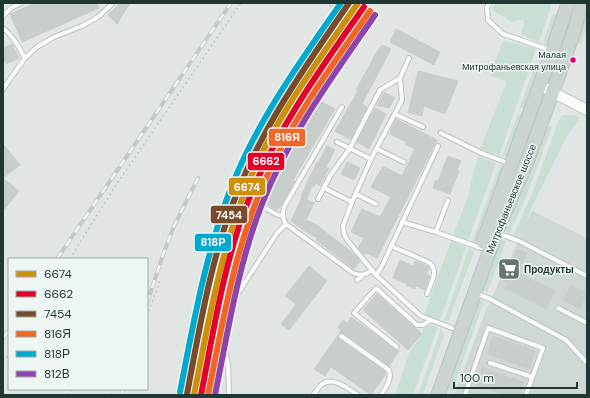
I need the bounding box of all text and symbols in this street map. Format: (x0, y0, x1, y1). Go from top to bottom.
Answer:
place label: Малая Митрофаньевская улица (462, 49, 566, 73)
marker: Малая Митрофаньевская улица (568, 55, 578, 65)
line badge: 816Я (268, 128, 306, 147)
text: 816Я (274, 130, 300, 144)
street label: Митрофаньевское шоссе (483, 142, 539, 256)
line badge: 6662 (247, 152, 285, 171)
text: 6662 (252, 154, 280, 168)
line badge: 6674 (228, 177, 266, 196)
text: 6674 (234, 180, 260, 194)
line badge: 7454 (210, 205, 248, 224)
text: 7454 (216, 208, 242, 222)
line badge: 818Р (194, 233, 232, 252)
text: 818Р (200, 235, 226, 249)
supermarket icon: Продукты (496, 256, 522, 282)
legend (8, 258, 148, 390)
place label: Продукты (524, 263, 574, 276)
text: 6674 (44, 266, 72, 282)
text: 6662 (44, 286, 73, 302)
text: 7454 (44, 306, 72, 322)
text: 816Я (44, 326, 71, 342)
text: 818Р (44, 346, 70, 362)
scale bar (454, 364, 577, 390)
text: 812В (44, 366, 70, 382)
text: 100 m (460, 370, 494, 386)

